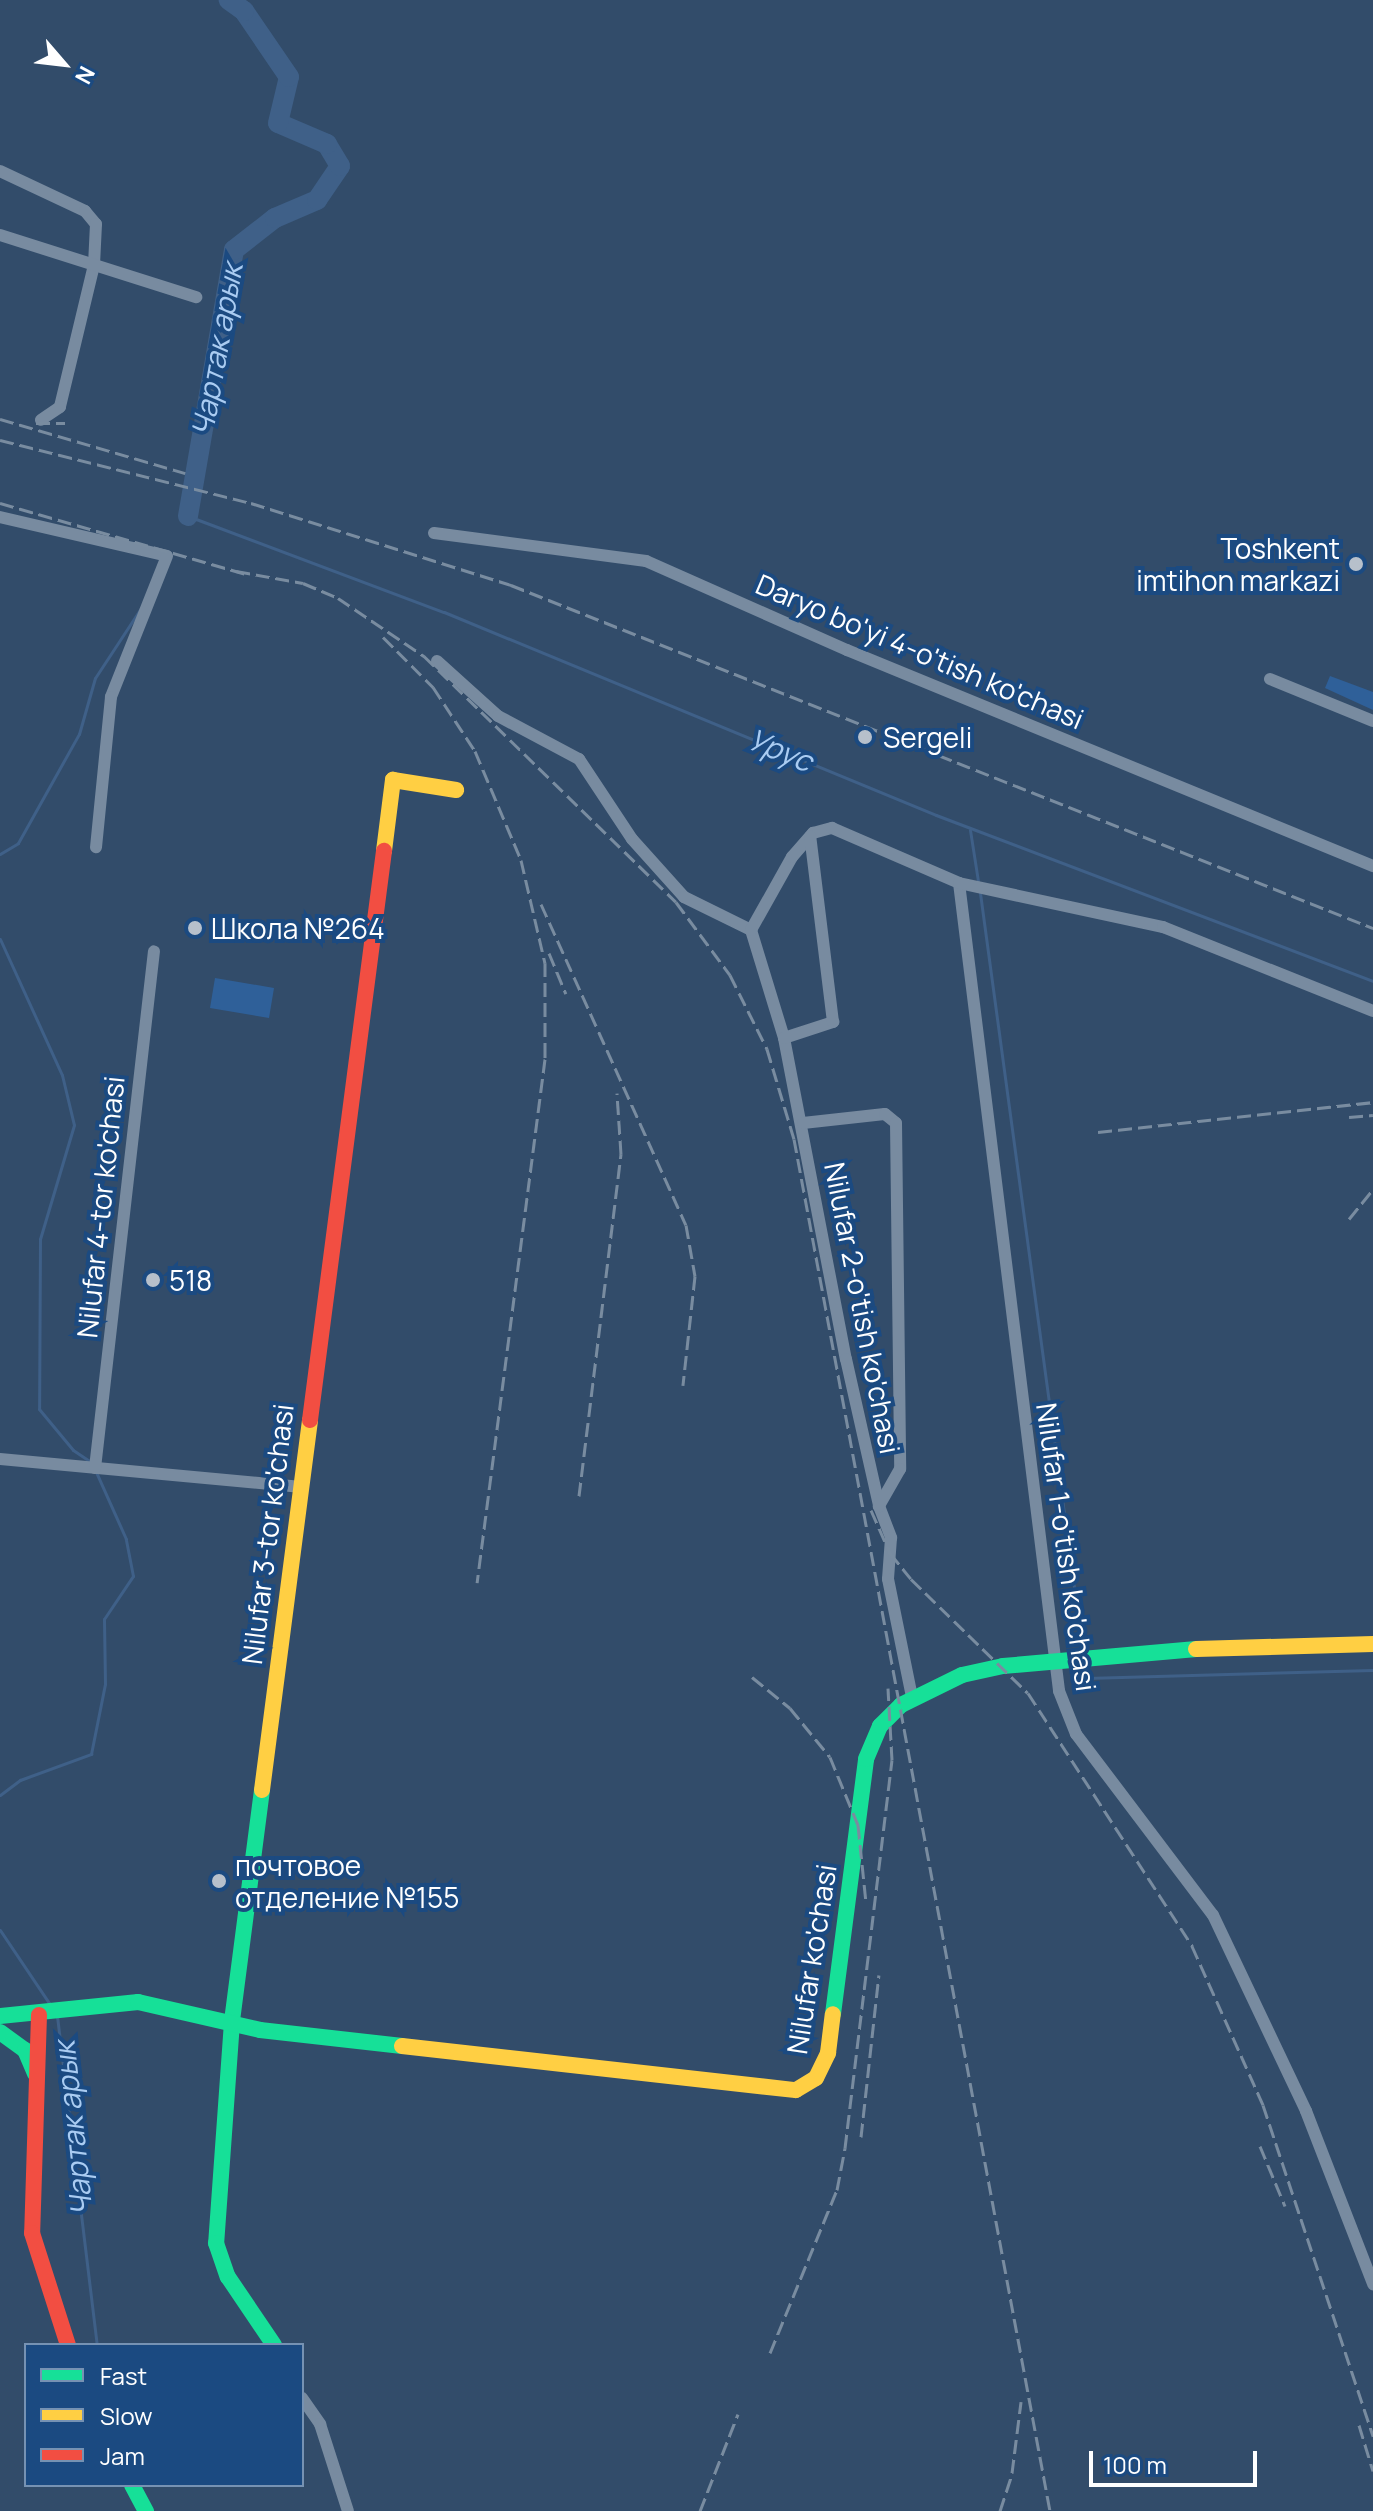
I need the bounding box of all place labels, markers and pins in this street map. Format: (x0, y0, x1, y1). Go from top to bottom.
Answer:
place label: Toshkent imtihon markazi (1136, 531, 1340, 597)
marker: Toshkent imtihon markazi (1347, 555, 1365, 573)
place label: Sergeli (883, 720, 972, 754)
marker: Sergeli (854, 726, 876, 748)
place label: Школа №264 (211, 911, 385, 945)
marker: Школа №264 (186, 919, 204, 937)
place label: 518 (169, 1263, 212, 1297)
marker: 518 (144, 1271, 162, 1289)
place label: почтовое отделение №155 (235, 1848, 459, 1914)
marker: почтовое отделение №155 (210, 1872, 228, 1890)

